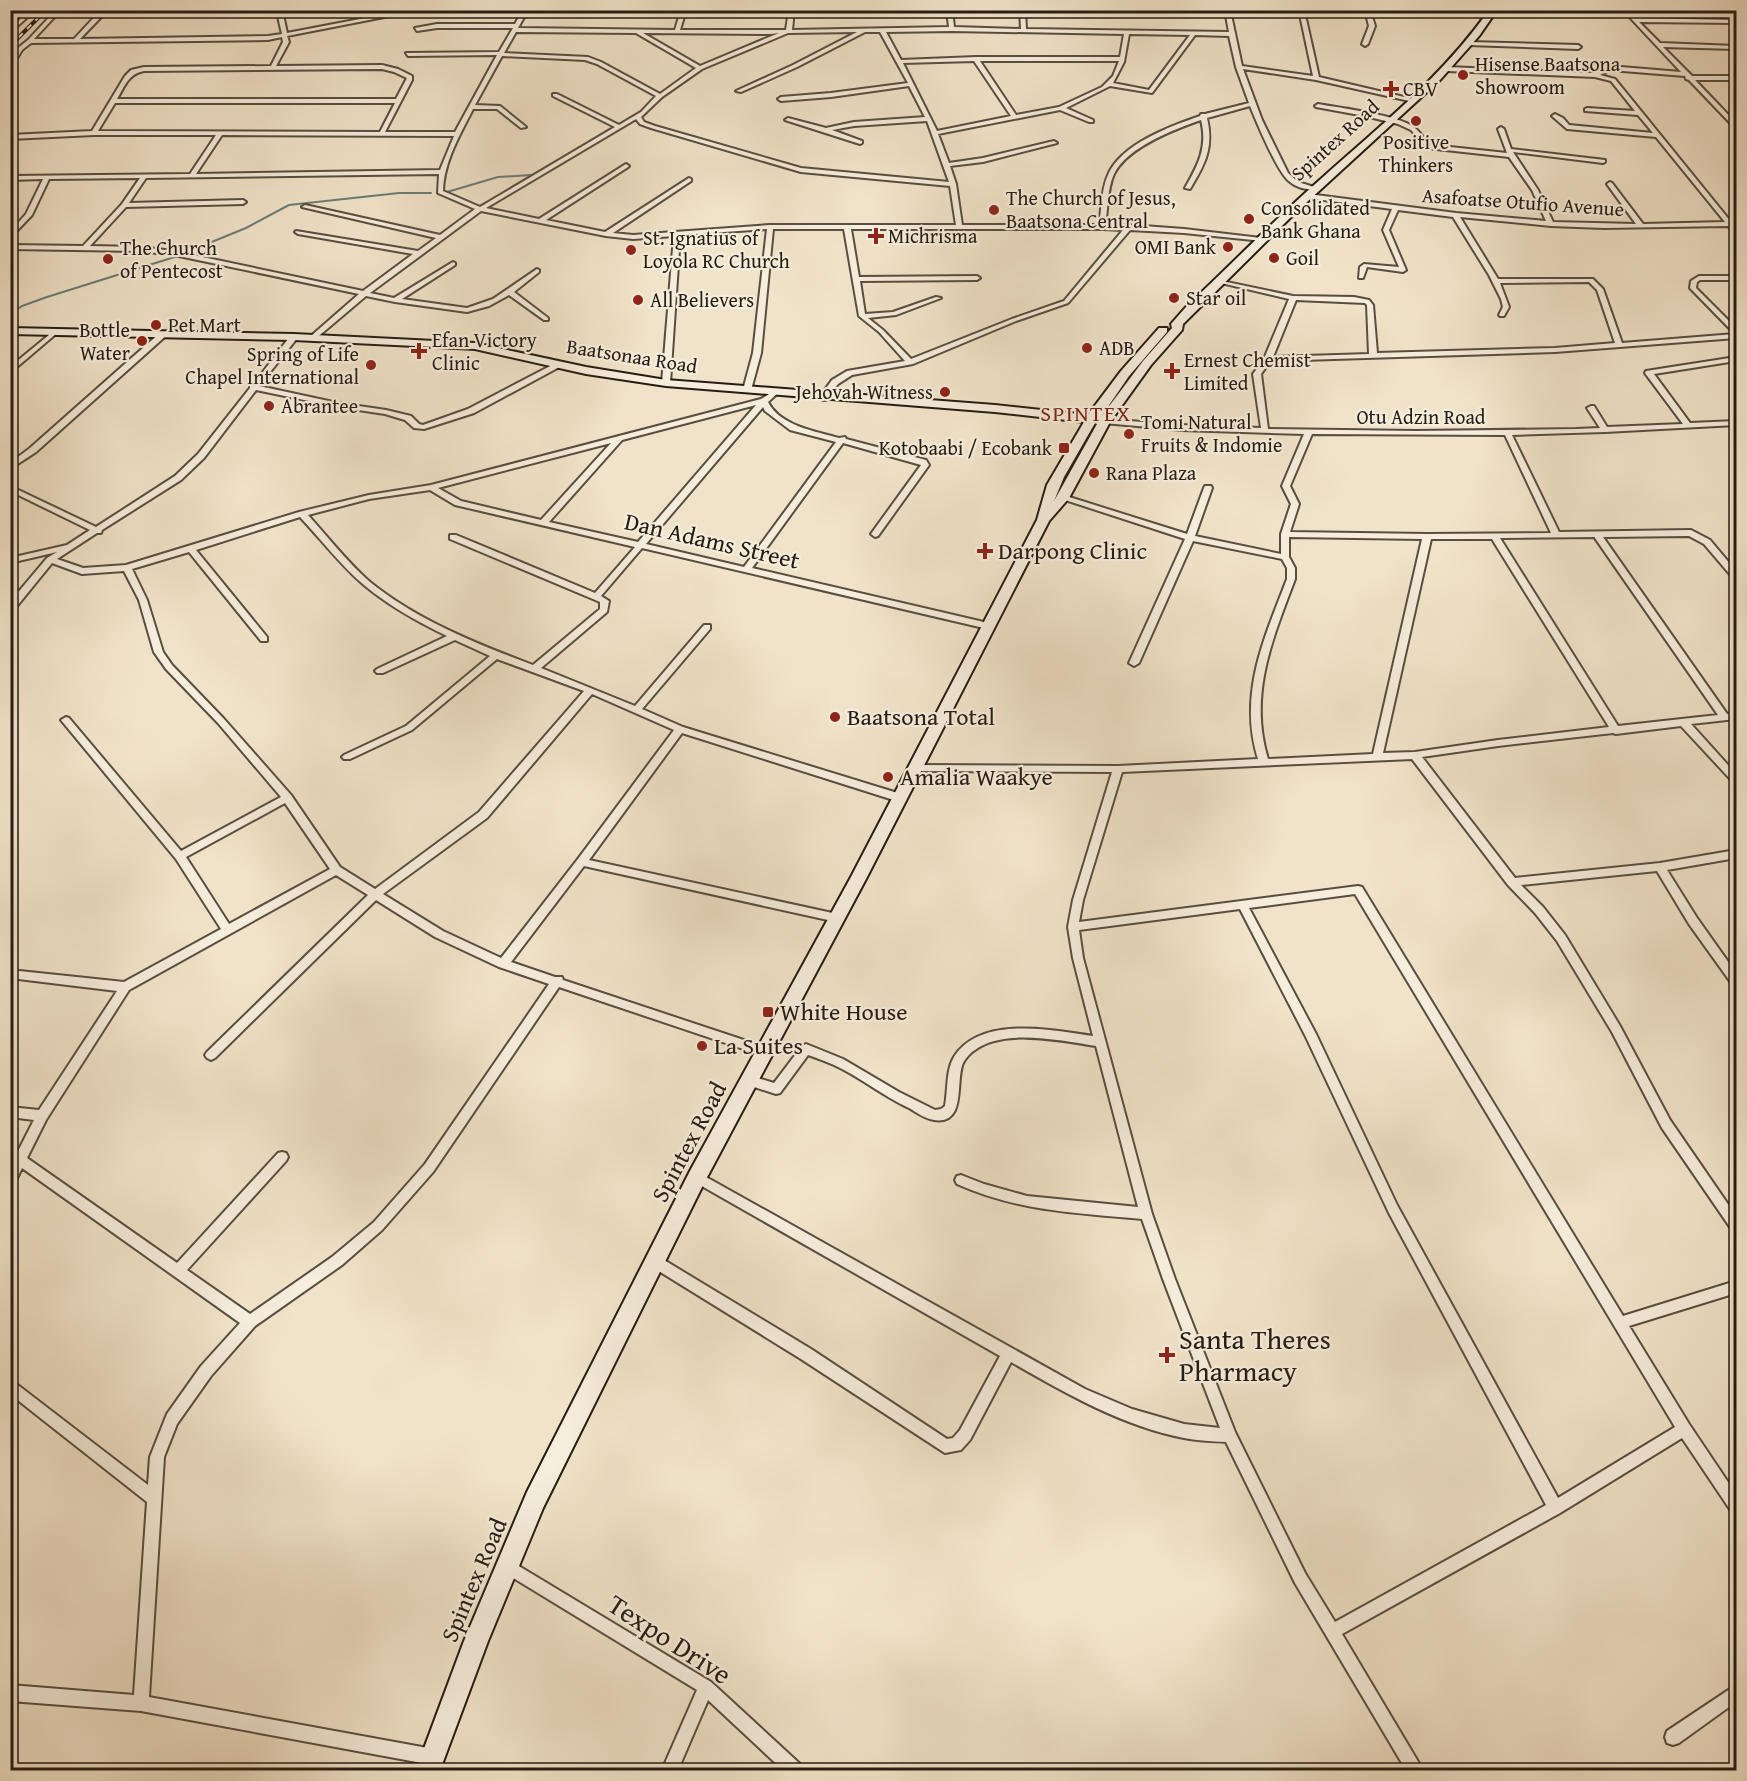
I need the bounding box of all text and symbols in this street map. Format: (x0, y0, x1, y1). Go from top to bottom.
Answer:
place label: Hisense Baatsona Showroom (1475, 49, 1621, 101)
marker: Hisense Baatsona Showroom (1456, 68, 1470, 82)
place label: CBV (1403, 74, 1438, 103)
marker: CBV (1384, 82, 1398, 96)
street label: Spintex Road (1284, 92, 1385, 187)
marker: Positive Thinkers (1409, 114, 1423, 128)
place label: Positive Thinkers (1379, 127, 1453, 179)
street label: Asafoatse Otufio Avenue (1421, 180, 1625, 223)
place label: The Church of Jesus, Baatsona Central (1006, 183, 1176, 235)
place label: Consolidated Bank Ghana (1261, 193, 1370, 245)
marker: The Church of Jesus, Baatsona Central (987, 203, 1001, 217)
marker: Consolidated Bank Ghana (1242, 212, 1256, 226)
place label: Michrisma (888, 221, 978, 250)
place label: St. Ignatius of Loyola RC Church (643, 223, 790, 275)
marker: Michrisma (869, 229, 883, 243)
place label: OMI Bank (1135, 232, 1217, 261)
place label: The Church of Pentecost (120, 233, 223, 285)
marker: OMI Bank (1221, 240, 1235, 254)
marker: St. Ignatius of Loyola RC Church (624, 243, 638, 257)
place label: Goil (1286, 243, 1320, 272)
marker: Goil (1267, 251, 1281, 265)
marker: The Church of Pentecost (101, 252, 115, 266)
place label: Star oil (1186, 283, 1247, 312)
place label: All Believers (650, 285, 754, 314)
marker: Star oil (1167, 291, 1181, 305)
marker: All Believers (631, 293, 645, 307)
place label: Pet Mart (168, 310, 241, 339)
place label: Bottle Water (79, 315, 130, 367)
marker: Pet Mart (149, 318, 163, 332)
place label: Efan Victory Clinic (432, 325, 537, 377)
street label: Baatsonaa Road (565, 331, 700, 380)
place label: ADB (1099, 333, 1135, 362)
marker: Bottle Water (135, 334, 149, 348)
place label: Spring of Life Chapel International (185, 339, 359, 391)
marker: ADB (1080, 341, 1094, 355)
marker: Efan Victory Clinic (410, 342, 428, 360)
place label: Ernest Chemist Limited (1184, 345, 1311, 397)
marker: Spring of Life Chapel International (364, 358, 378, 372)
marker: Ernest Chemist Limited (1165, 364, 1179, 378)
place label: Jehovah Witness (792, 377, 933, 406)
marker: Jehovah Witness (938, 385, 952, 399)
place label: Abrantee (281, 391, 358, 420)
district label: SPINTEX (1040, 397, 1132, 429)
marker: Abrantee (262, 399, 276, 413)
street label: Otu Adzin Road (1356, 402, 1486, 431)
place label: Tomi Natural Fruits & Indomie (1141, 407, 1282, 459)
marker: Tomi Natural Fruits & Indomie (1122, 427, 1136, 441)
place label: Kotobaabi / Ecobank (879, 433, 1053, 462)
marker: Kotobaabi / Ecobank (1057, 441, 1071, 455)
place label: Rana Plaza (1106, 458, 1197, 487)
marker: Rana Plaza (1087, 466, 1101, 480)
street label: Dan Adams Street (621, 503, 804, 578)
place label: Darpong Clinic (998, 533, 1147, 568)
marker: Darpong Clinic (976, 542, 994, 560)
place label: Baatsona Total (847, 699, 995, 734)
marker: Baatsona Total (828, 710, 842, 724)
place label: Amalia Waakye (900, 759, 1053, 794)
marker: Amalia Waakye (881, 770, 895, 784)
place label: White House (780, 994, 908, 1029)
marker: White House (761, 1005, 775, 1019)
place label: La Suites (714, 1028, 803, 1063)
marker: La Suites (695, 1039, 709, 1053)
street label: Spintex Road (642, 1075, 735, 1208)
place label: Santa Theres Pharmacy (1179, 1318, 1331, 1391)
marker: Santa Theres Pharmacy (1160, 1348, 1174, 1362)
street label: Spintex Road (432, 1512, 516, 1647)
street label: Texpo Drive (600, 1583, 740, 1694)

